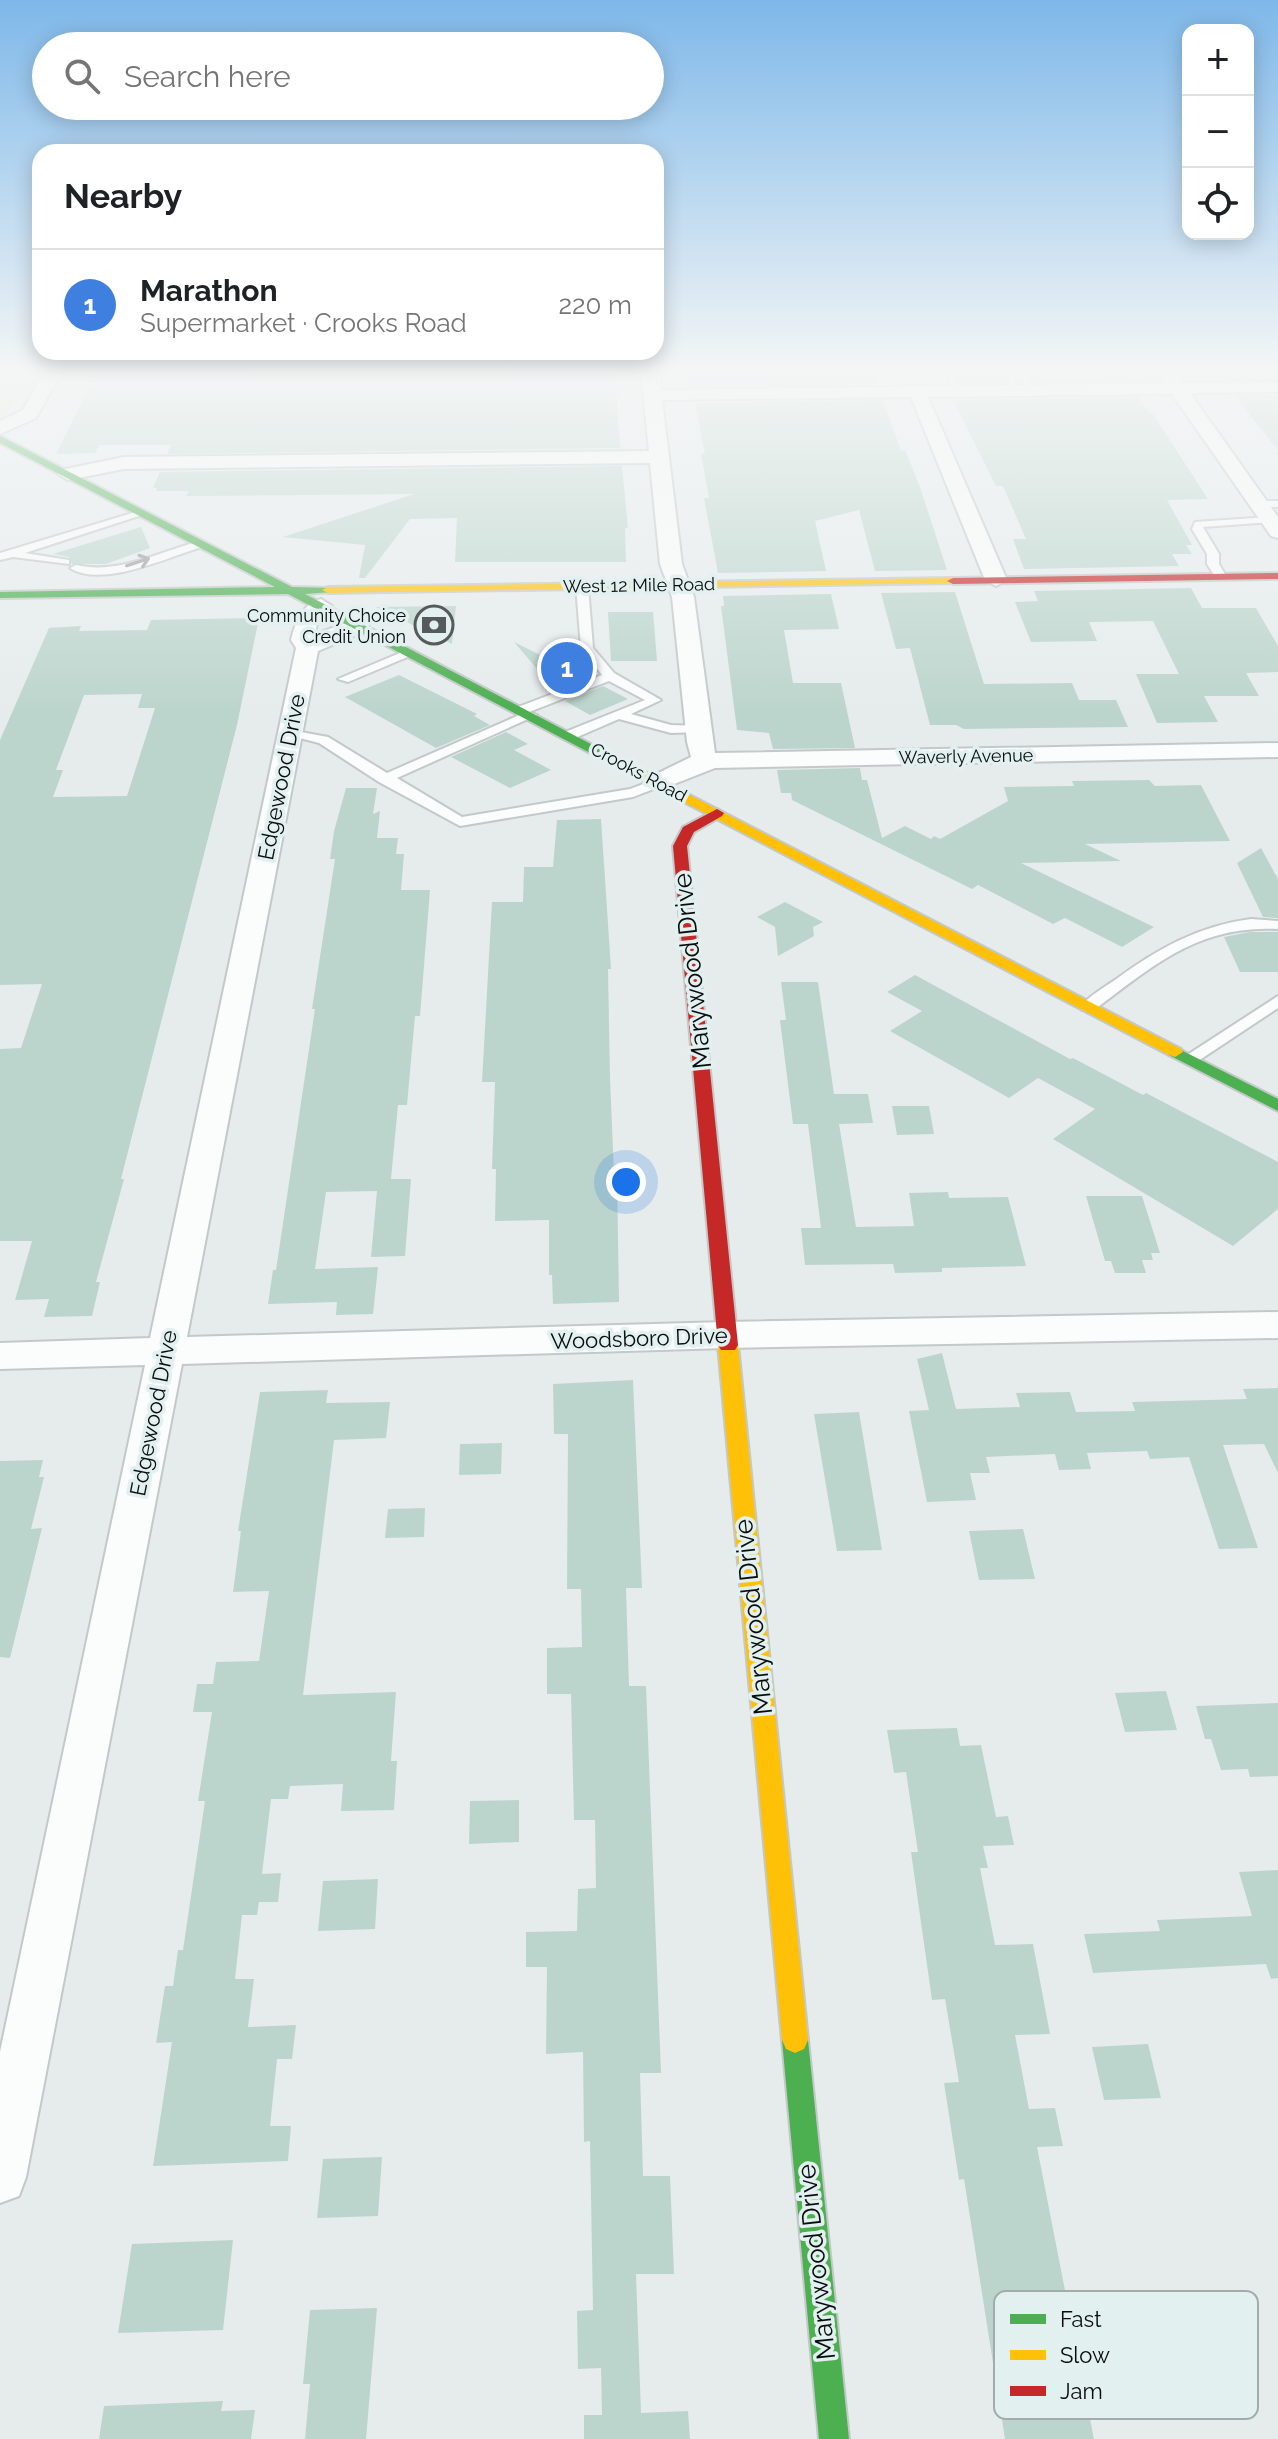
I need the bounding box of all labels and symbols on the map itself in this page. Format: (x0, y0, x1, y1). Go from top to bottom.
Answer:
one-way arrow (126, 554, 151, 569)
street label: West 12 Mile Road (563, 573, 715, 597)
bank icon: Community Choice Credit Union (413, 604, 455, 646)
place label: Community Choice Credit Union (247, 605, 406, 647)
pin: 1 (541, 638, 593, 698)
street label: Edgewood Drive (252, 692, 310, 862)
street label: Crooks Road (587, 738, 691, 806)
street label: Waverly Avenue (899, 744, 1034, 768)
street label: Marywood Drive (667, 872, 717, 1070)
your location (606, 1162, 646, 1202)
street label: Woodsboro Drive (550, 1322, 728, 1354)
street label: Edgewood Drive (124, 1328, 182, 1498)
street label: Marywood Drive (728, 1518, 778, 1716)
street label: Marywood Drive (791, 2163, 841, 2361)
legend (994, 2291, 1258, 2419)
text: Fast (1060, 2306, 1102, 2332)
text: Slow (1060, 2342, 1110, 2368)
text: Jam (1060, 2378, 1103, 2404)

